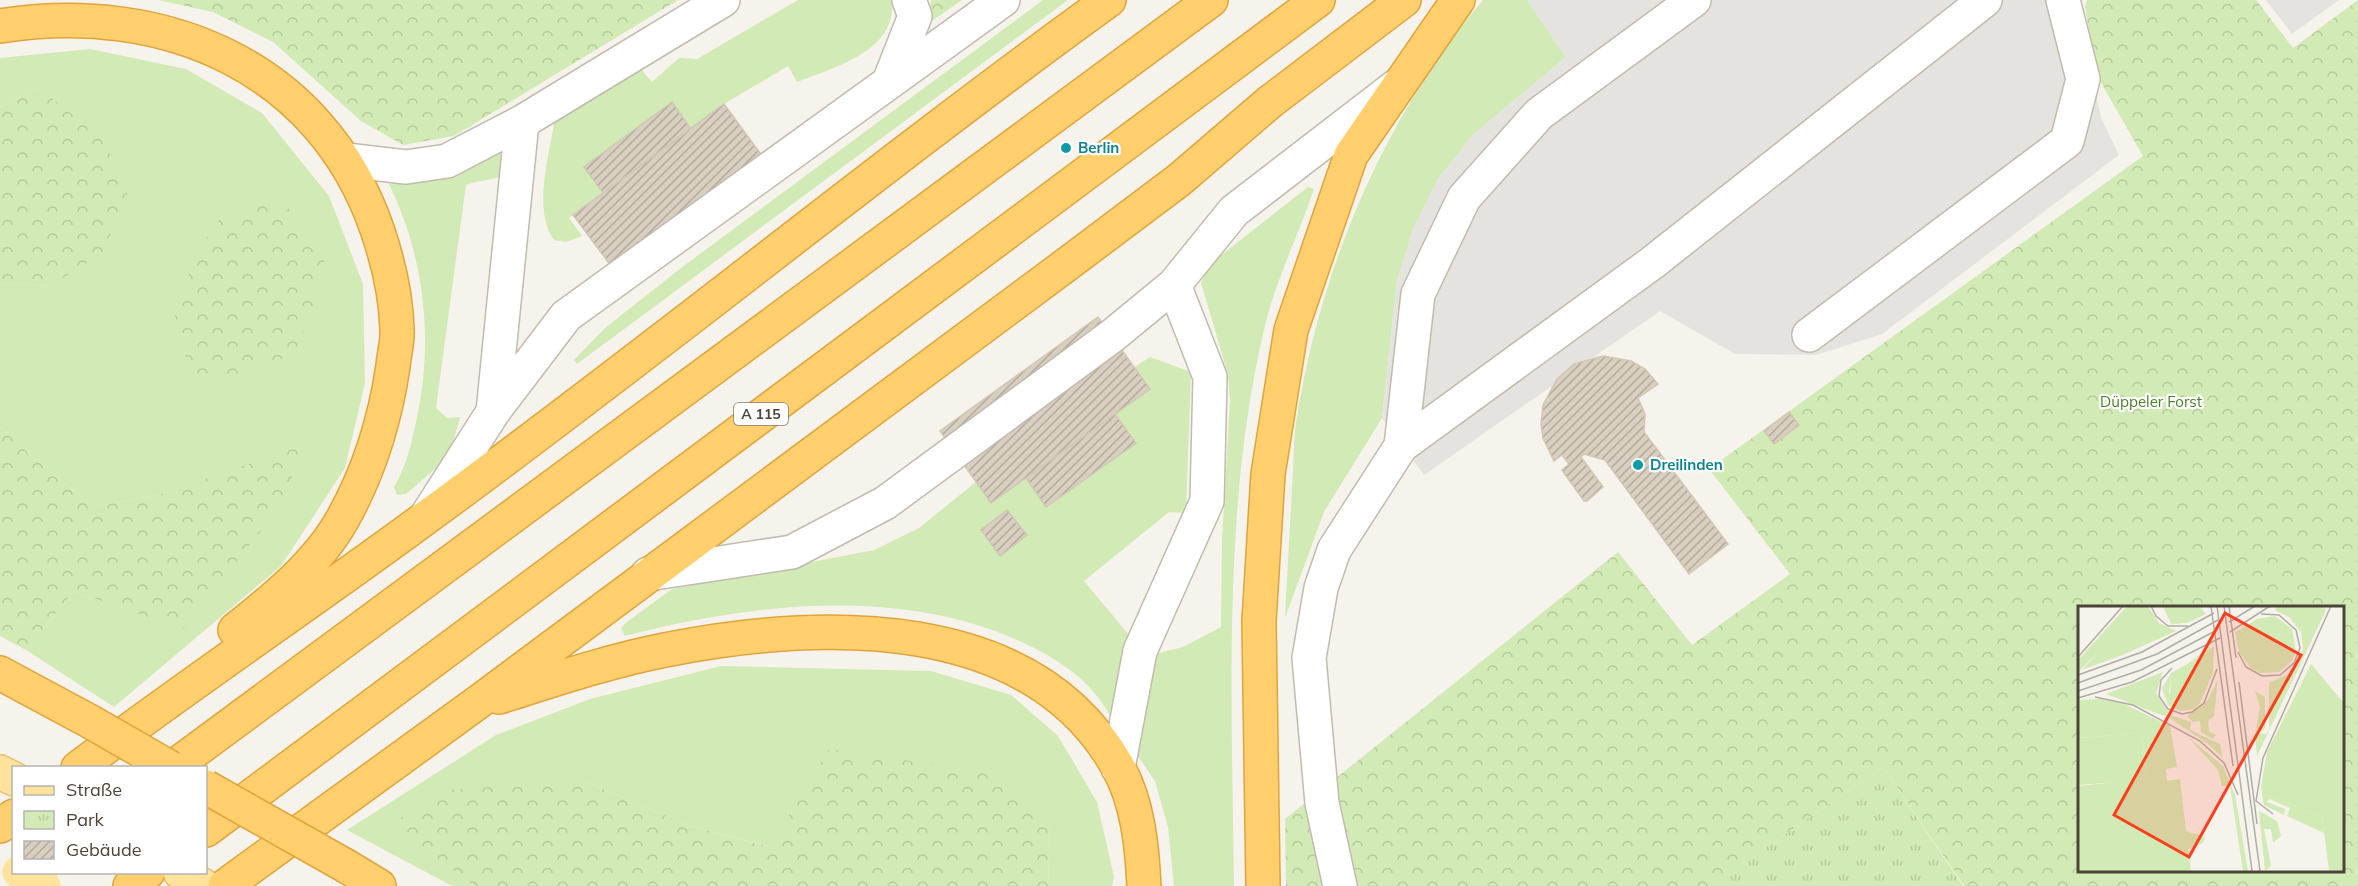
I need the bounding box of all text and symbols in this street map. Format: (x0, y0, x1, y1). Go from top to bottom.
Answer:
place label: Berlin (1078, 138, 1119, 157)
marker: Berlin (1059, 141, 1073, 155)
park label: Düppeler Forst (2100, 392, 2202, 411)
road number: A 115 (734, 403, 788, 425)
place label: Dreilinden (1650, 455, 1723, 474)
marker: Dreilinden (1631, 458, 1645, 472)
inset map (2078, 606, 2343, 871)
legend (12, 766, 207, 874)
text: Straße (66, 778, 122, 801)
text: Park (66, 808, 105, 831)
text: Gebäude (66, 838, 142, 861)

